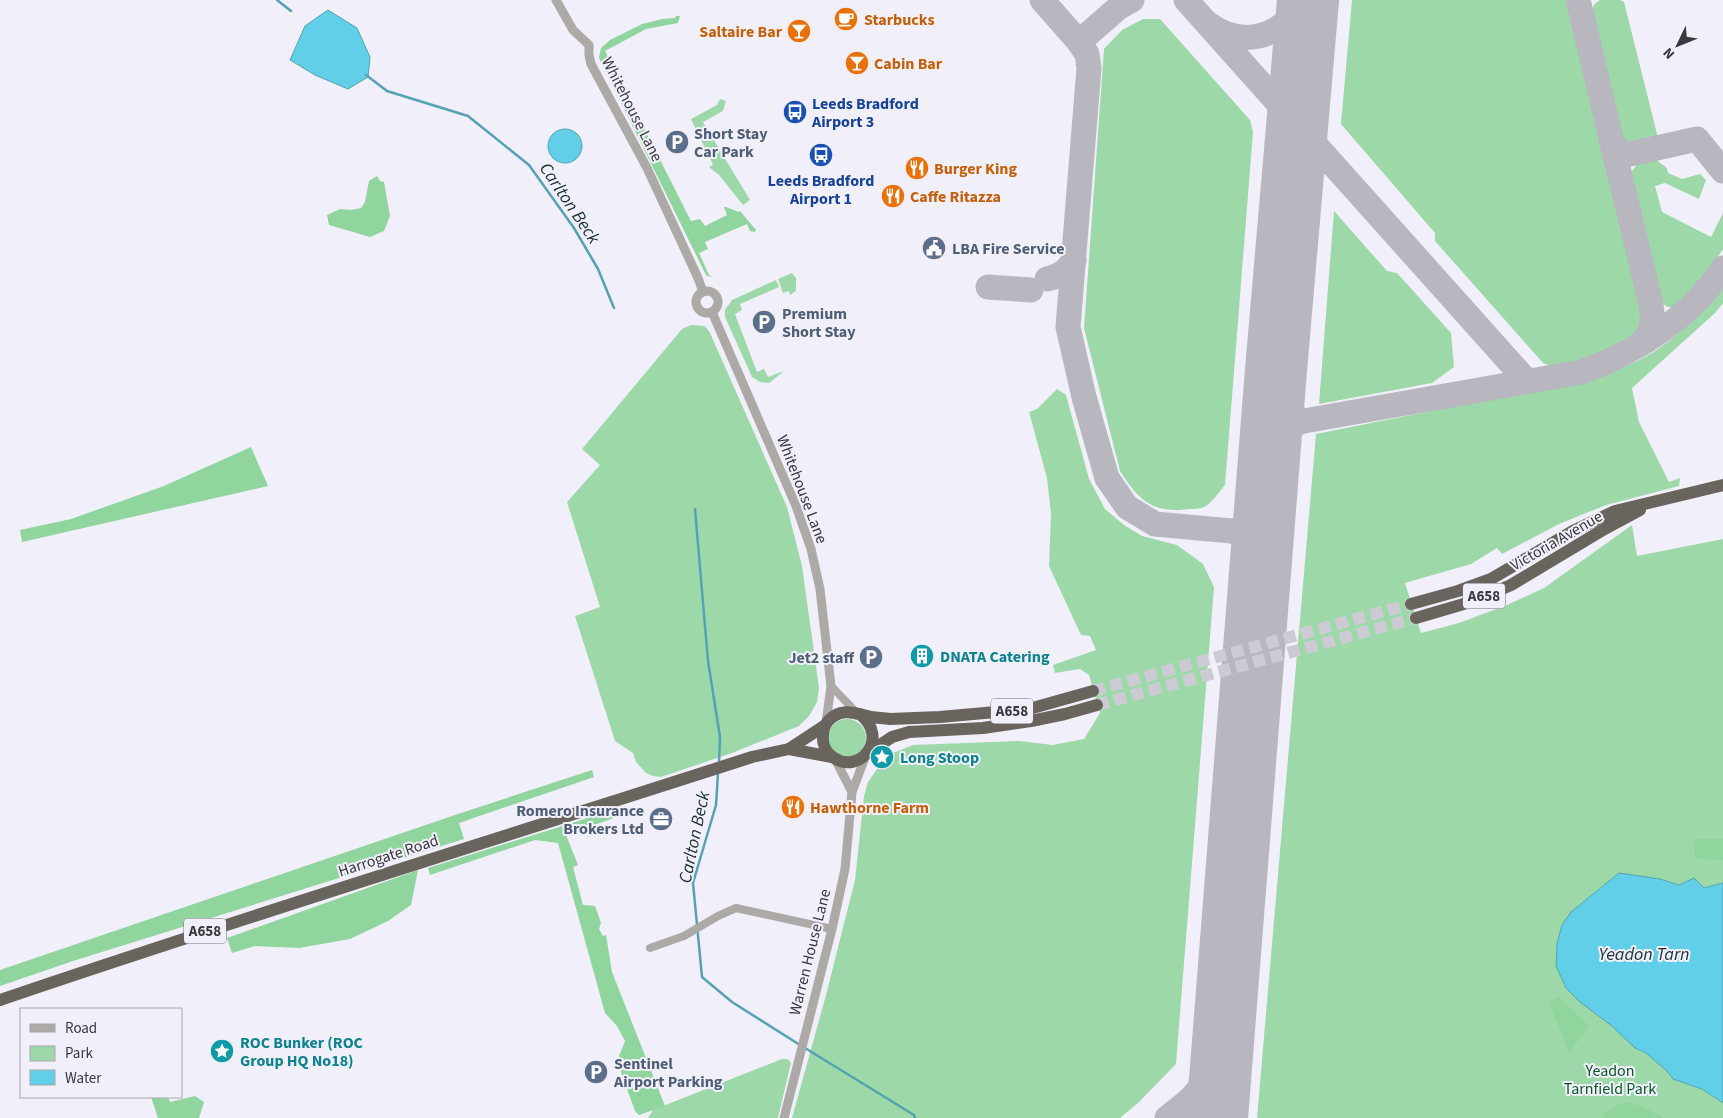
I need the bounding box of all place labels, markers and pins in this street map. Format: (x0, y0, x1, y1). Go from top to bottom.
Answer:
cafe icon: Starbucks (833, 6, 859, 32)
place label: Starbucks (864, 9, 935, 31)
bar icon: Saltaire Bar (786, 18, 812, 44)
place label: Saltaire Bar (699, 21, 783, 43)
bar icon: Cabin Bar (844, 50, 870, 76)
place label: Cabin Bar (874, 53, 943, 75)
place label: Leeds Bradford Airport 3 (811, 93, 919, 133)
bus stop icon: Leeds Bradford Airport 3 (782, 99, 808, 125)
place label: Short Stay Car Park (694, 123, 768, 163)
parking icon: Short Stay Car Park (664, 129, 690, 155)
bus stop icon: Leeds Bradford Airport 1 (808, 142, 834, 168)
restaurant icon: Burger King (904, 155, 930, 181)
place label: Burger King (934, 158, 1017, 180)
place label: Leeds Bradford Airport 1 (768, 170, 874, 210)
restaurant icon: Caffe Ritazza (880, 183, 906, 209)
place label: Caffe Ritazza (910, 186, 1001, 208)
public building icon: LBA Fire Service (921, 235, 947, 261)
place label: LBA Fire Service (952, 238, 1065, 260)
place label: Premium Short Stay (782, 303, 856, 343)
parking icon: Premium Short Stay (751, 309, 777, 335)
building icon: DNATA Catering (909, 643, 935, 669)
parking icon: Jet2 staff (858, 644, 884, 670)
place label: DNATA Catering (940, 646, 1050, 668)
place label: Jet2 staff (788, 647, 855, 669)
place icon: Long Stoop (869, 744, 895, 770)
place label: Long Stoop (900, 747, 979, 769)
restaurant icon: Hawthorne Farm (780, 794, 806, 820)
place label: Hawthorne Farm (810, 797, 929, 819)
place label: Romero Insurance Brokers Ltd (516, 800, 644, 840)
office icon: Romero Insurance Brokers Ltd (648, 806, 674, 832)
place label: ROC Bunker (ROC Group HQ No18) (240, 1032, 363, 1072)
place icon: ROC Bunker (ROC Group HQ No18) (209, 1038, 235, 1064)
place label: Sentinel Airport Parking (613, 1053, 723, 1093)
parking icon: Sentinel Airport Parking (583, 1059, 609, 1085)

